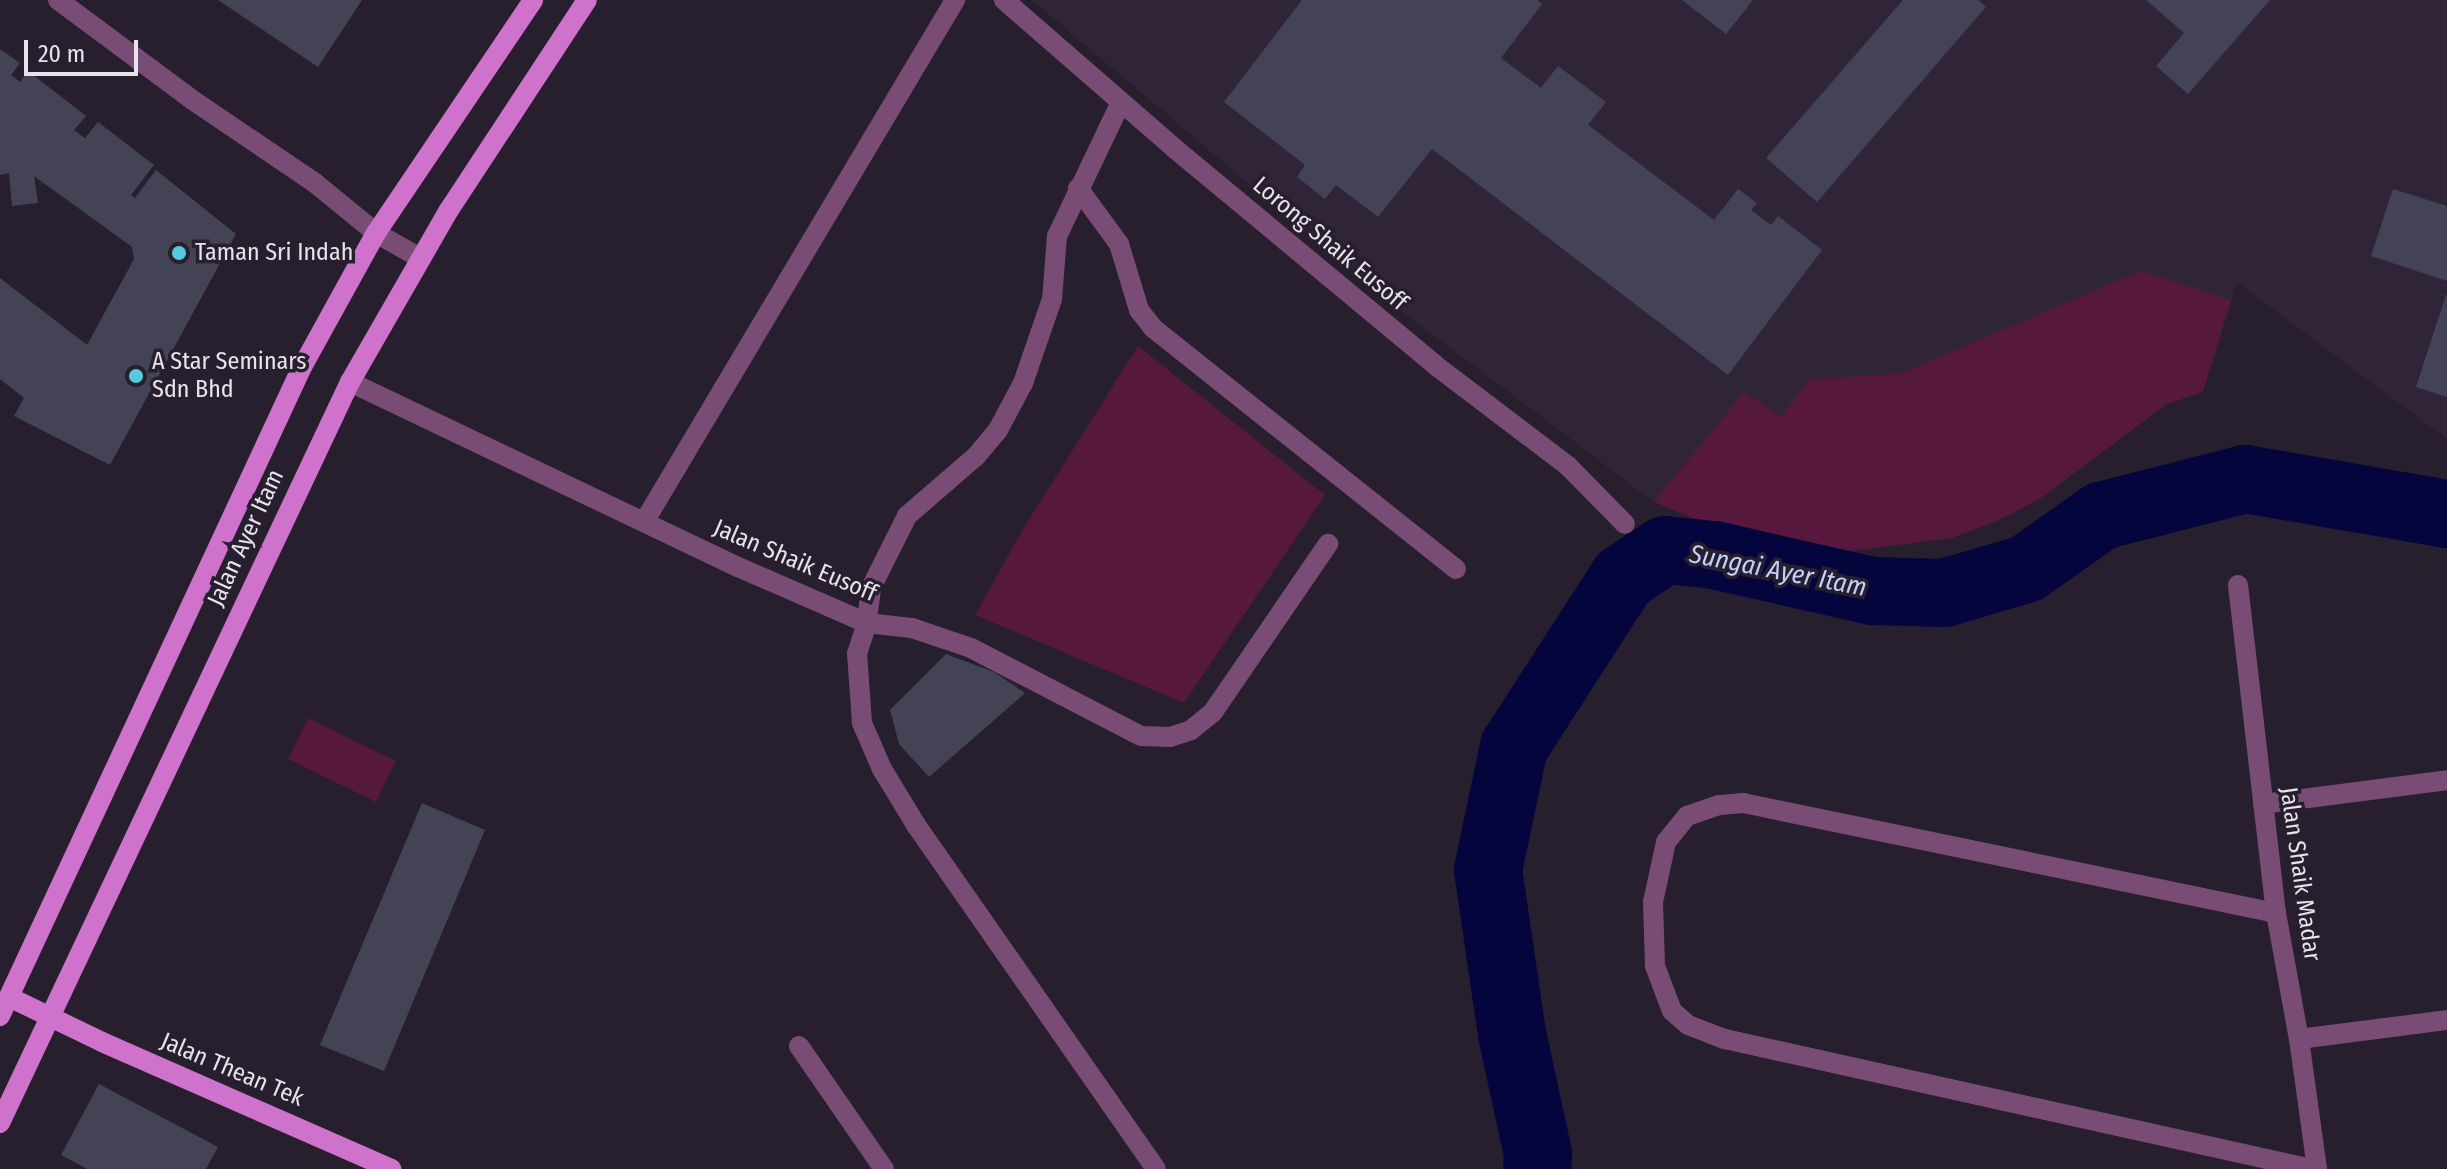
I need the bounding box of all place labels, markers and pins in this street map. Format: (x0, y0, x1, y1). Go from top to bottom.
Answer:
place label: Taman Sri Indah (195, 239, 353, 267)
marker: Taman Sri Indah (170, 244, 188, 262)
place label: A Star Seminars Sdn Bhd (152, 348, 307, 404)
marker: A Star Seminars Sdn Bhd (127, 367, 145, 385)

